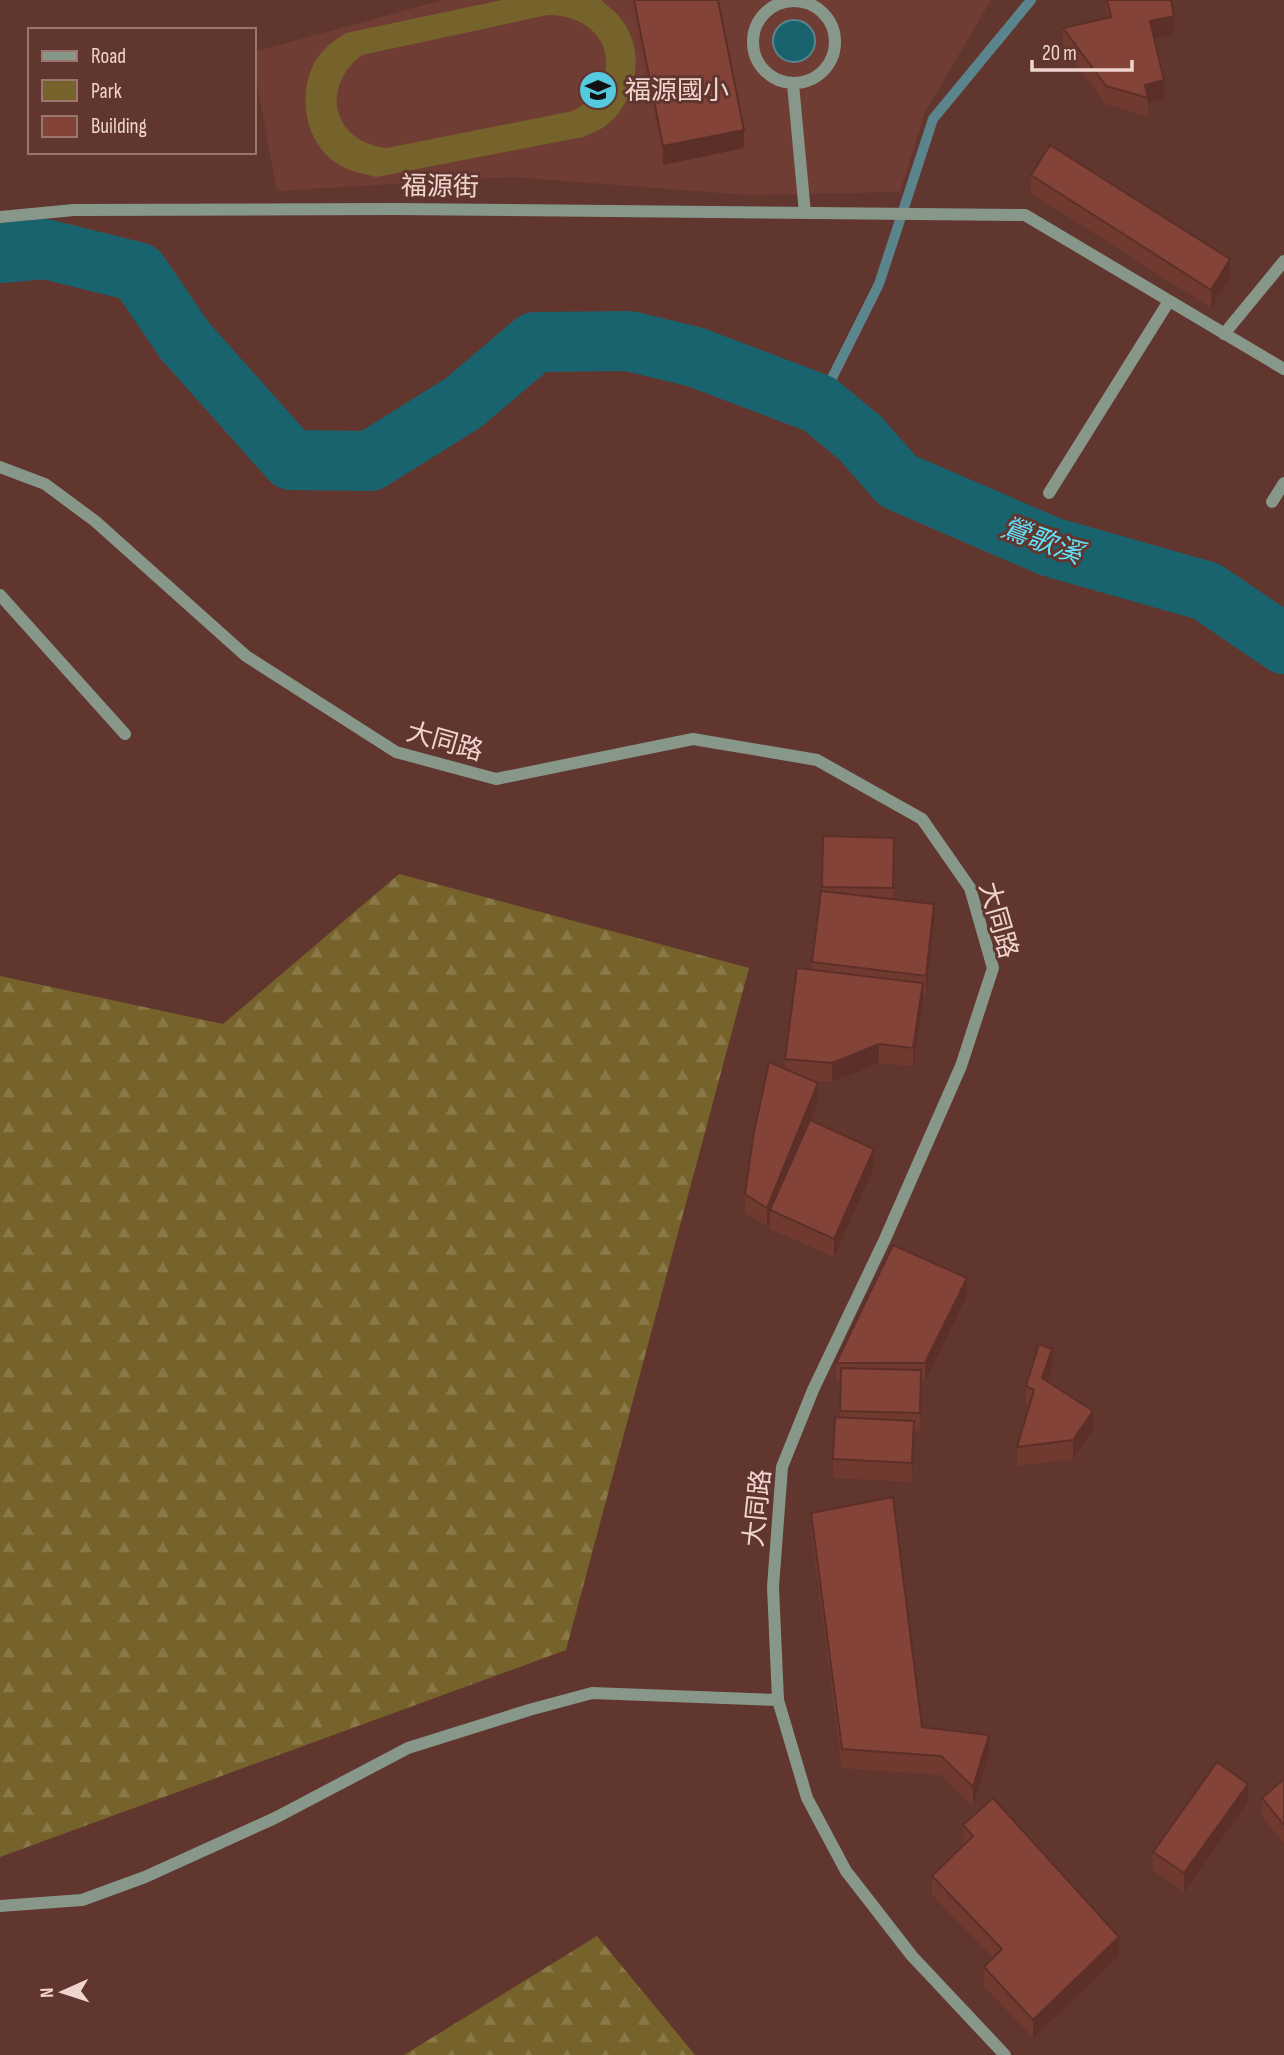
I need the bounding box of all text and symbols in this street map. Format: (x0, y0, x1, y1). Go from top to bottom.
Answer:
legend (28, 28, 256, 154)
scale bar (1032, 28, 1132, 72)
text: 20 m (1042, 41, 1077, 66)
text: Road (91, 44, 126, 69)
school or university icon: 福源國小 (577, 69, 619, 111)
place label: 福源國小 (625, 76, 729, 107)
text: Park (91, 79, 122, 104)
text: Building (91, 114, 147, 139)
street label: 福源街 (401, 171, 479, 204)
water label: 鶯歌溪 (996, 512, 1090, 573)
street label: 大同路 (403, 717, 486, 768)
street label: 大同路 (972, 879, 1023, 962)
street label: 大同路 (739, 1468, 778, 1549)
north arrow (28, 1957, 98, 2027)
text: N (36, 1987, 59, 1998)

